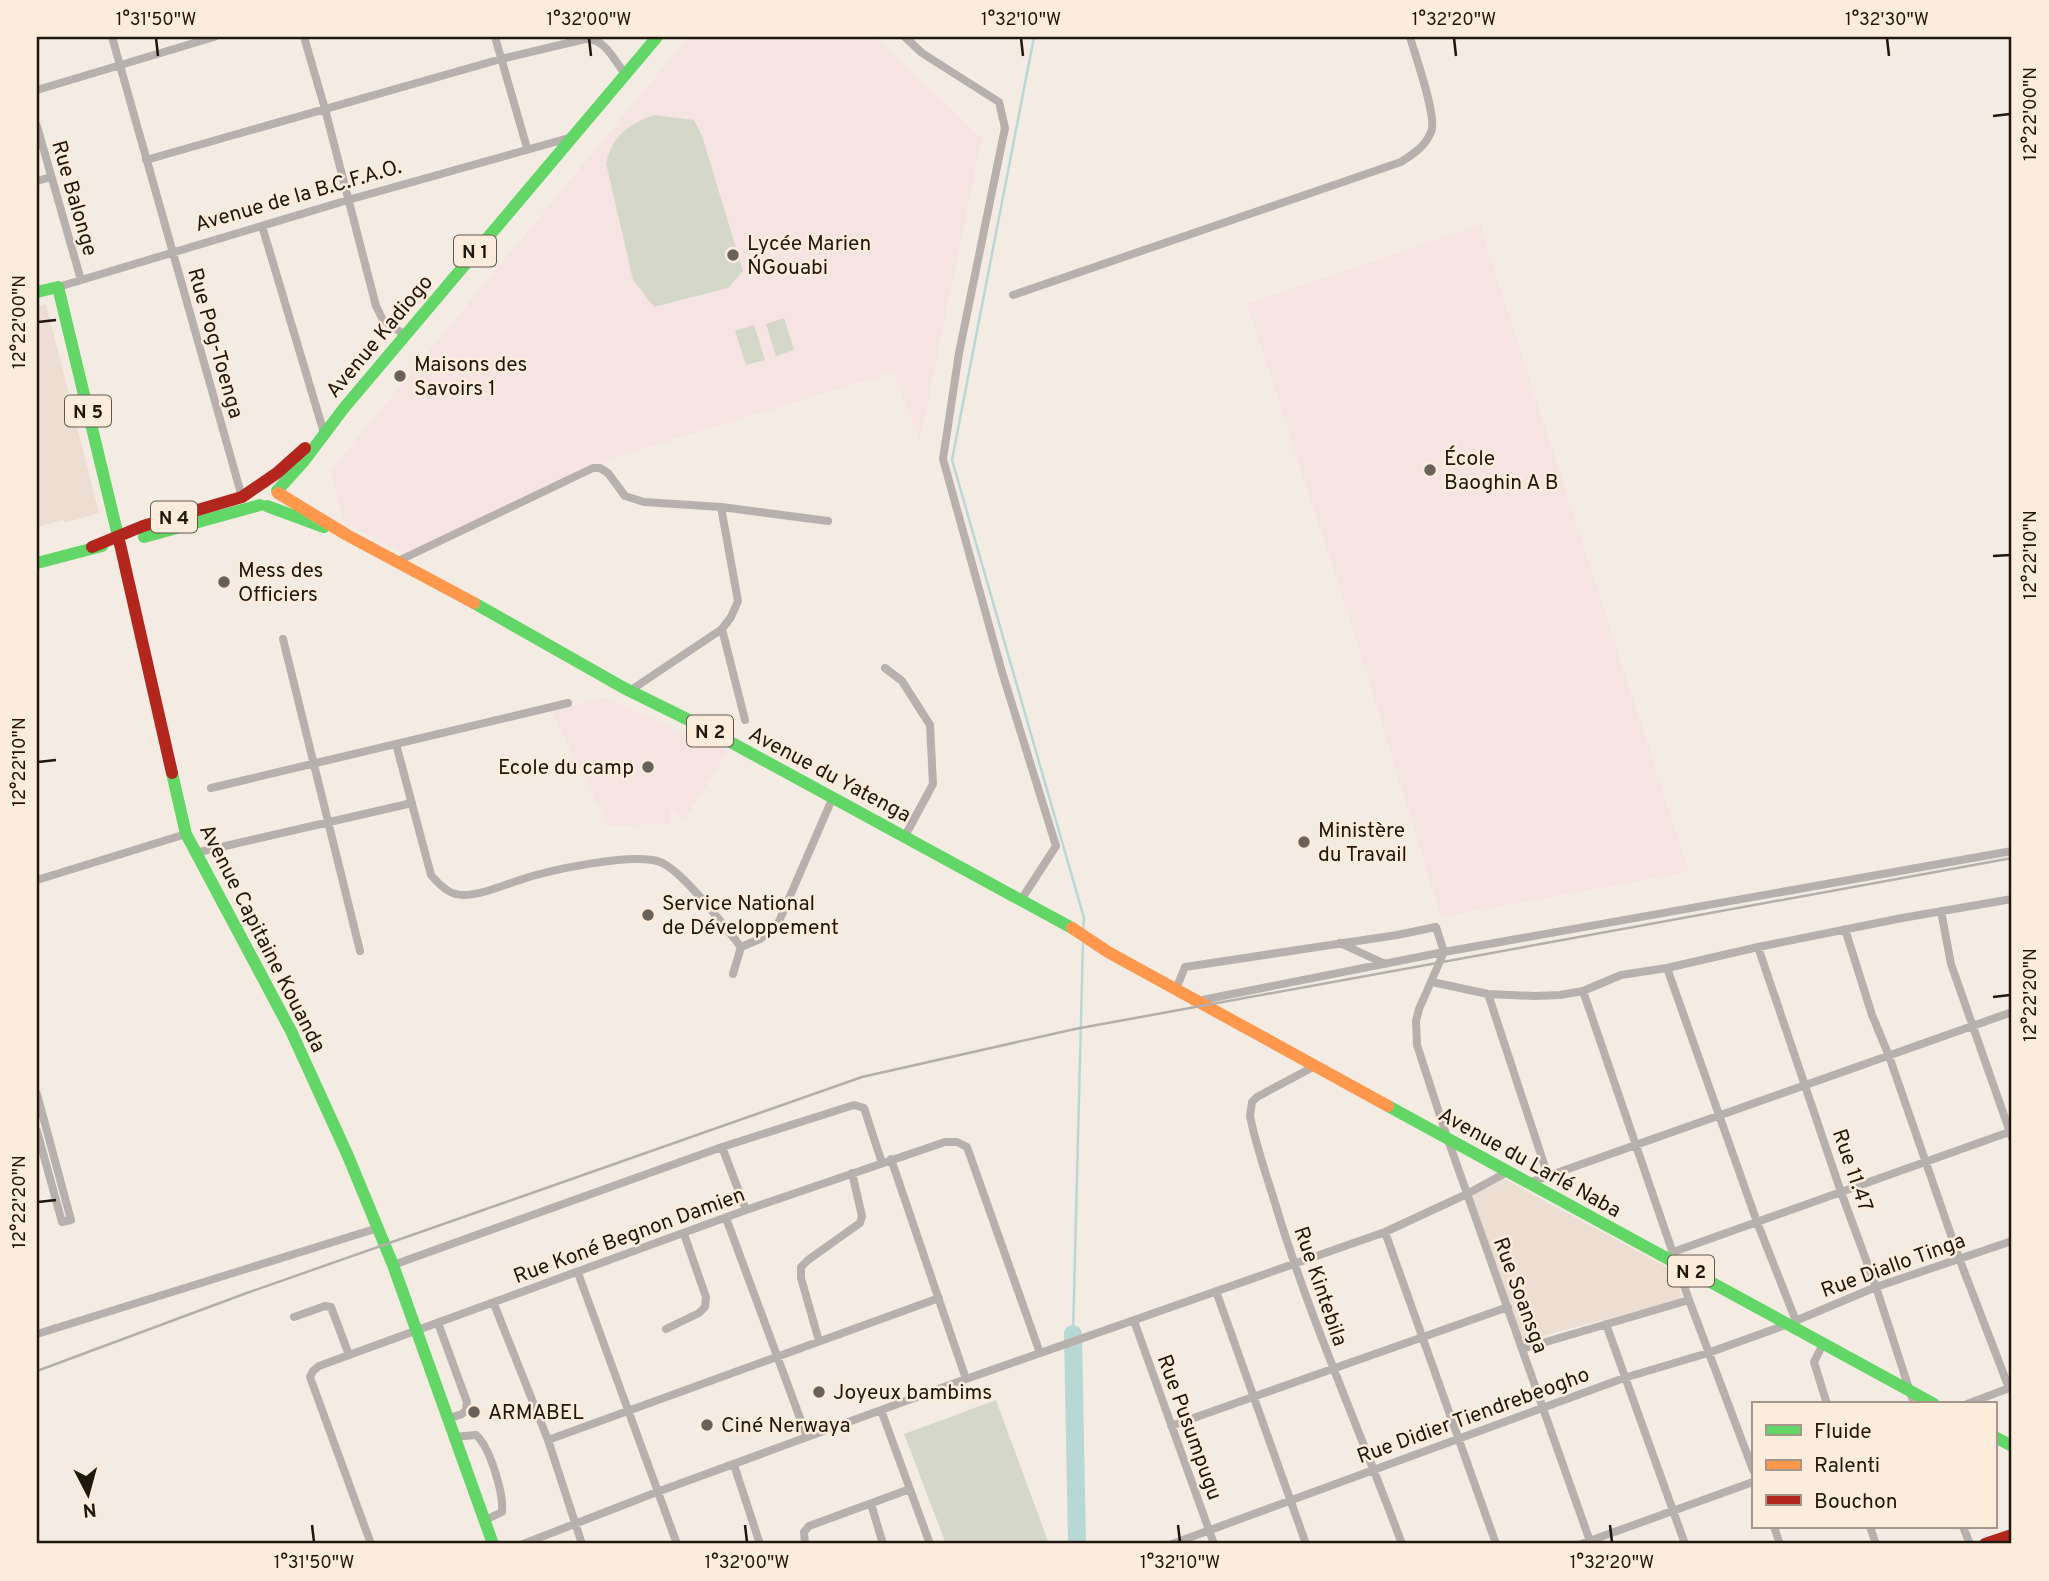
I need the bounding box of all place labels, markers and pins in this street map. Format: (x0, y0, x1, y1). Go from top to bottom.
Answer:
place label: Lycée Marien N´Gouabi (747, 231, 871, 282)
marker: Lycée Marien N´Gouabi (725, 247, 741, 263)
place label: Maisons des Savoirs 1 (414, 352, 527, 403)
marker: Maisons des Savoirs 1 (392, 368, 408, 384)
place label: École Baoghin A B (1444, 445, 1558, 497)
marker: École Baoghin A B (1422, 462, 1438, 478)
place label: Mess des Officiers (238, 558, 323, 609)
marker: Mess des Officiers (216, 574, 232, 590)
place label: Ecole du camp (498, 755, 634, 782)
marker: Ecole du camp (640, 759, 656, 775)
place label: Ministère du Travail (1318, 818, 1407, 869)
marker: Ministère du Travail (1296, 834, 1312, 850)
place label: Service National de Développement (662, 891, 839, 942)
marker: Service National de Développement (640, 907, 656, 923)
place label: Joyeux bambims (833, 1380, 992, 1407)
marker: Joyeux bambims (811, 1384, 827, 1400)
place label: ARMABEL (488, 1400, 584, 1427)
marker: ARMABEL (466, 1404, 482, 1420)
place label: Ciné Nerwaya (721, 1413, 850, 1440)
marker: Ciné Nerwaya (699, 1417, 715, 1433)

